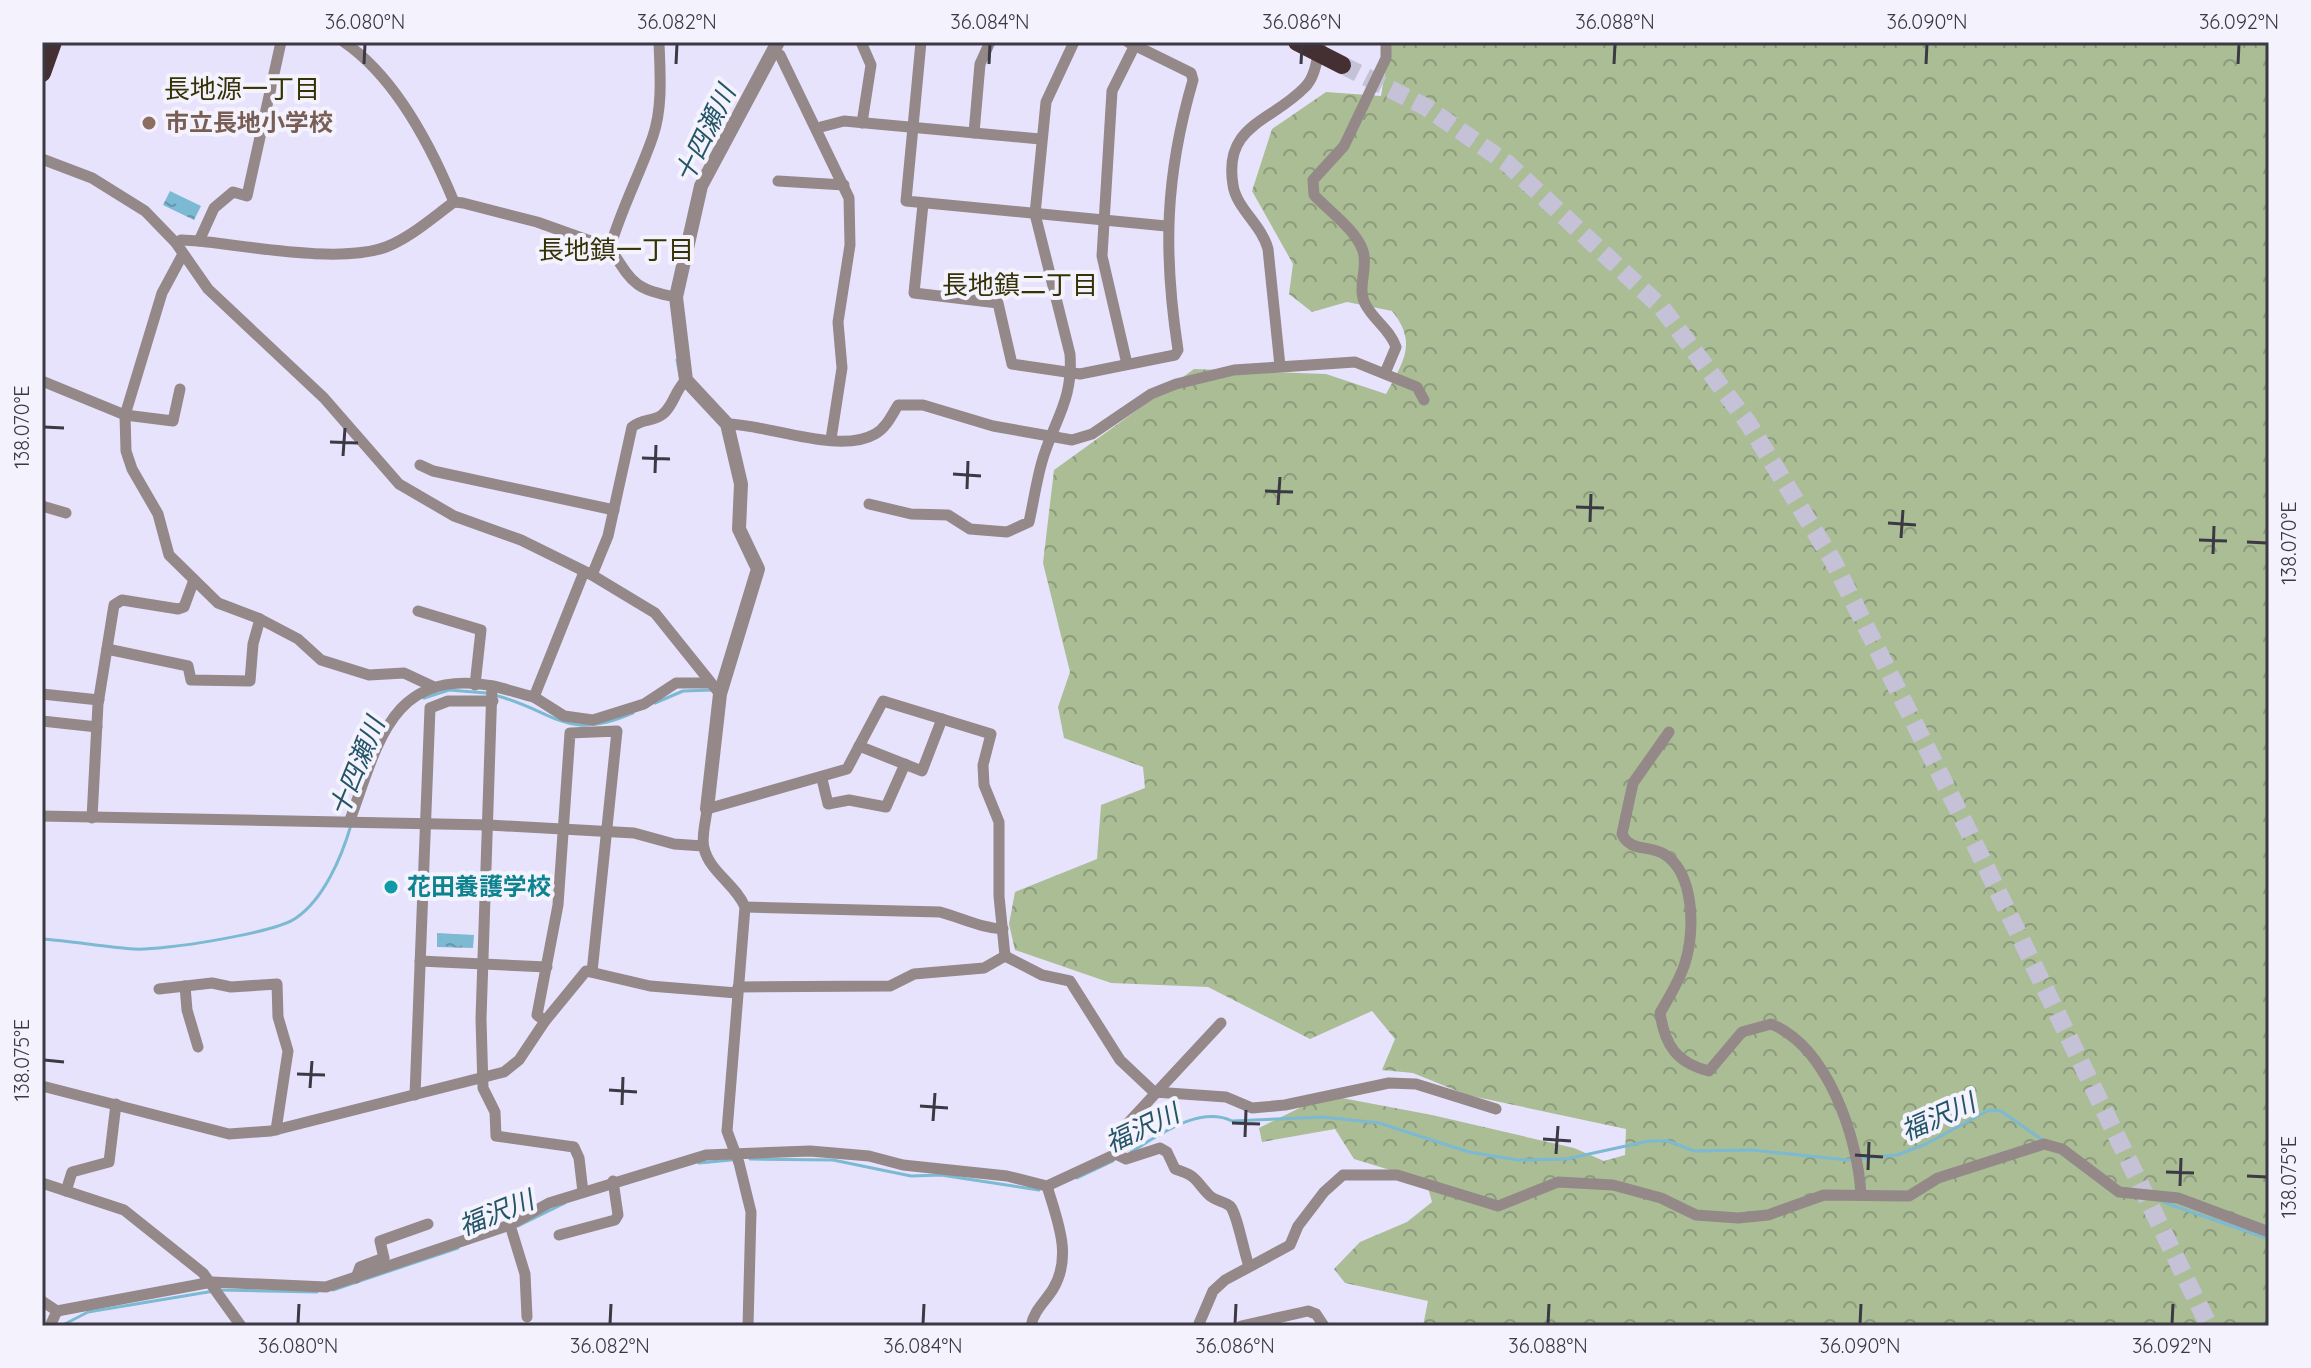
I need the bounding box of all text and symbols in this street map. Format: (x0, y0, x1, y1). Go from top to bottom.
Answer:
text: 36.080°N (325, 9, 405, 34)
text: 36.082°N (637, 9, 717, 34)
text: 36.084°N (950, 9, 1030, 34)
text: 36.086°N (1262, 9, 1342, 34)
text: 36.088°N (1575, 9, 1655, 34)
text: 36.090°N (1886, 9, 1968, 34)
text: 36.092°N (2199, 9, 2279, 34)
district label: 長地源一丁目 (164, 72, 320, 105)
water label: 十四瀬川 (667, 77, 743, 188)
place label: 市立長地小学校 (165, 107, 333, 137)
marker: 市立長地小学校 (140, 114, 158, 132)
district label: 長地鎮一丁目 (538, 233, 694, 266)
district label: 長地鎮二丁目 (942, 268, 1098, 301)
text: 138.070°E (9, 385, 34, 469)
text: 138.070°E (2276, 501, 2301, 585)
water label: 十四瀬川 (322, 710, 392, 821)
place label: 花田養護学校 (407, 871, 551, 901)
marker: 花田養護学校 (382, 878, 400, 896)
text: 138.075°E (9, 1019, 34, 1101)
water label: 福沢川 (1895, 1084, 1983, 1147)
water label: 福沢川 (1099, 1095, 1187, 1159)
text: 138.075°E (2276, 1136, 2301, 1218)
water label: 福沢川 (453, 1182, 541, 1242)
text: 36.080°N (258, 1333, 338, 1358)
text: 36.082°N (570, 1333, 650, 1358)
text: 36.084°N (883, 1333, 963, 1358)
text: 36.086°N (1195, 1333, 1275, 1358)
text: 36.088°N (1508, 1333, 1588, 1358)
text: 36.090°N (1819, 1333, 1901, 1358)
text: 36.092°N (2132, 1333, 2212, 1358)

